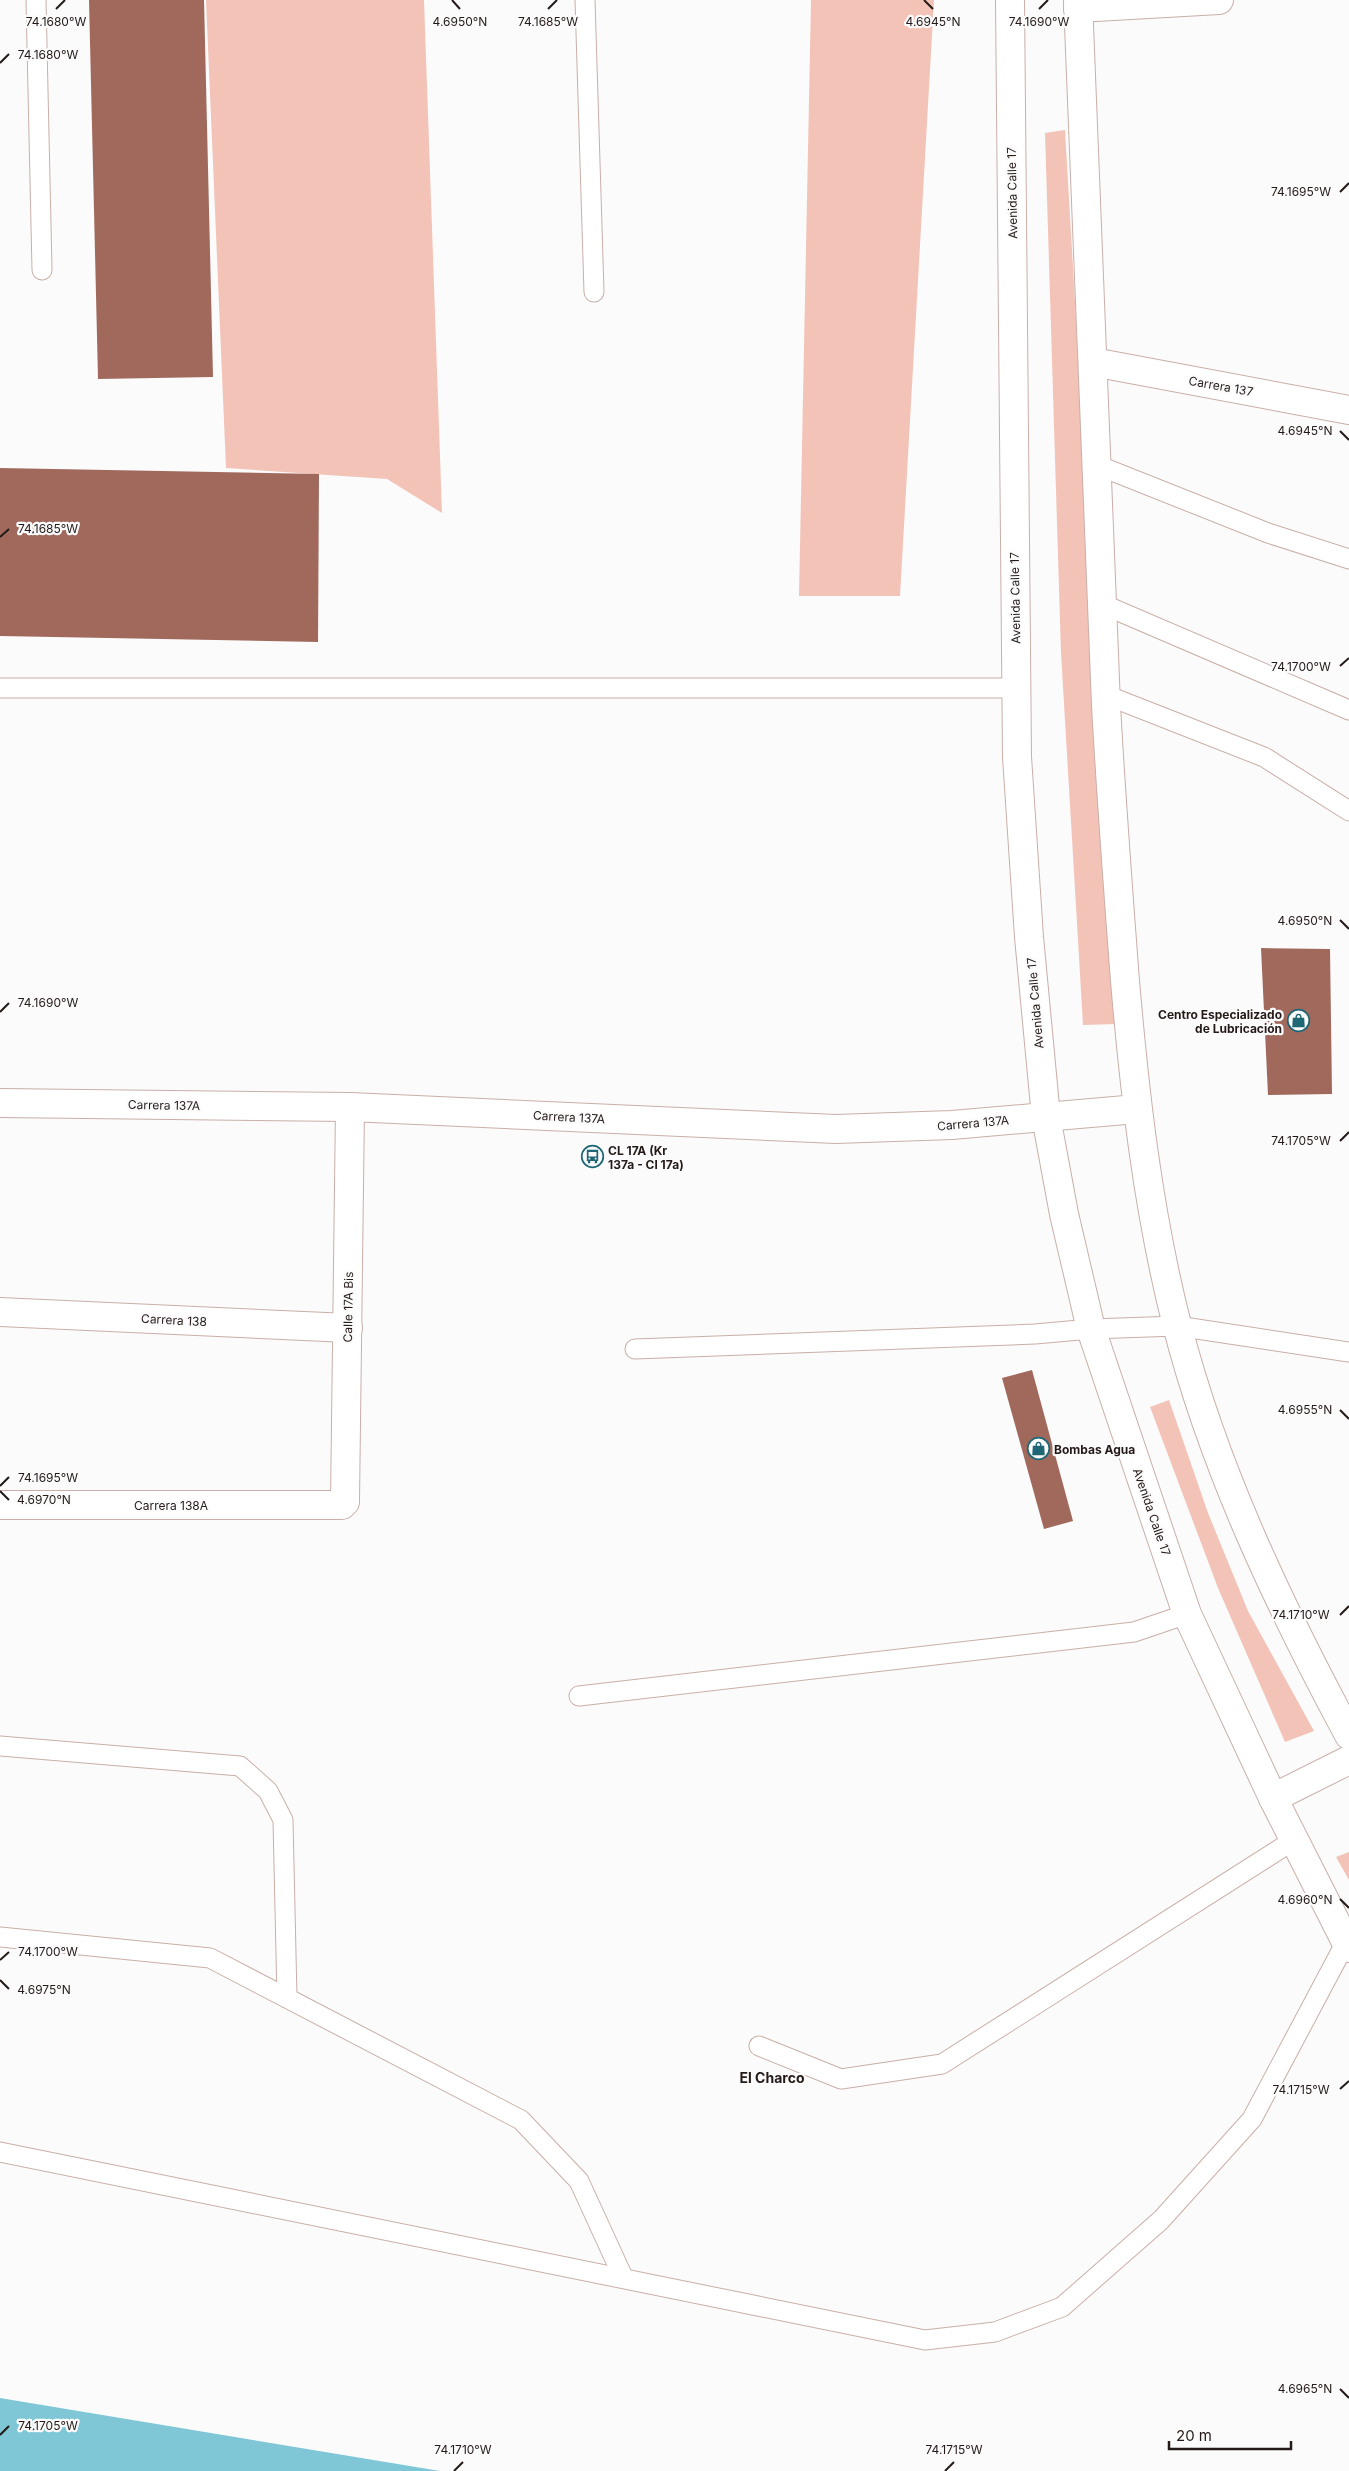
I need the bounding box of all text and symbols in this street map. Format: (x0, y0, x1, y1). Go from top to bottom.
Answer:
text: 74.1680°W (26, 14, 86, 29)
text: 4.6950°N (433, 14, 487, 29)
text: 74.1685°W (518, 14, 578, 29)
text: 4.6945°N (906, 14, 960, 29)
text: 74.1690°W (1009, 14, 1069, 29)
text: 74.1680°W (18, 47, 78, 62)
street label: Avenida Calle 17 (1004, 147, 1020, 239)
text: 74.1695°W (1271, 184, 1331, 199)
street label: Carrera 137 (1188, 373, 1255, 399)
text: 4.6945°N (1278, 423, 1332, 438)
text: 74.1685°W (18, 521, 78, 536)
street label: Avenida Calle 17 (1007, 552, 1023, 644)
text: 74.1700°W (1271, 659, 1331, 674)
text: 4.6950°N (1278, 913, 1332, 928)
street label: Avenida Calle 17 (1024, 956, 1046, 1049)
text: 74.1690°W (18, 995, 78, 1010)
place label: Centro Especializado de Lubricación (1158, 1007, 1282, 1036)
shop icon: Centro Especializado de Lubricación (1286, 1009, 1310, 1033)
street label: Carrera 137A (128, 1097, 200, 1113)
street label: Carrera 137A (533, 1108, 605, 1126)
street label: Carrera 137A (936, 1112, 1010, 1134)
text: 74.1705°W (1271, 1133, 1331, 1148)
place label: CL 17A (Kr 137a - Cl 17a) (608, 1143, 684, 1172)
bus stop icon: CL 17A (Kr 137a - Cl 17a) (580, 1145, 604, 1169)
street label: Calle 17A Bis (340, 1271, 356, 1343)
street label: Carrera 138 (141, 1311, 207, 1329)
text: 4.6955°N (1278, 1402, 1332, 1417)
shop icon: Bombas Agua (1026, 1437, 1050, 1461)
place label: Bombas Agua (1054, 1442, 1135, 1457)
street label: Avenida Calle 17 (1130, 1466, 1174, 1558)
text: 74.1695°W (18, 1470, 78, 1485)
text: 4.6970°N (17, 1492, 71, 1507)
street label: Carrera 138A (134, 1498, 208, 1513)
text: 74.1710°W (1272, 1607, 1330, 1622)
text: 4.6960°N (1278, 1892, 1332, 1907)
text: 74.1700°W (18, 1944, 78, 1959)
text: 4.6975°N (17, 1982, 71, 1997)
district label: El Charco (740, 2069, 805, 2086)
text: 74.1715°W (1273, 2082, 1330, 2097)
text: 4.6965°N (1278, 2381, 1332, 2396)
text: 74.1705°W (18, 2418, 78, 2433)
scale bar (1169, 2418, 1292, 2450)
text: 20 m (1176, 2426, 1212, 2445)
text: 74.1710°W (434, 2442, 492, 2457)
text: 74.1715°W (926, 2442, 983, 2457)

